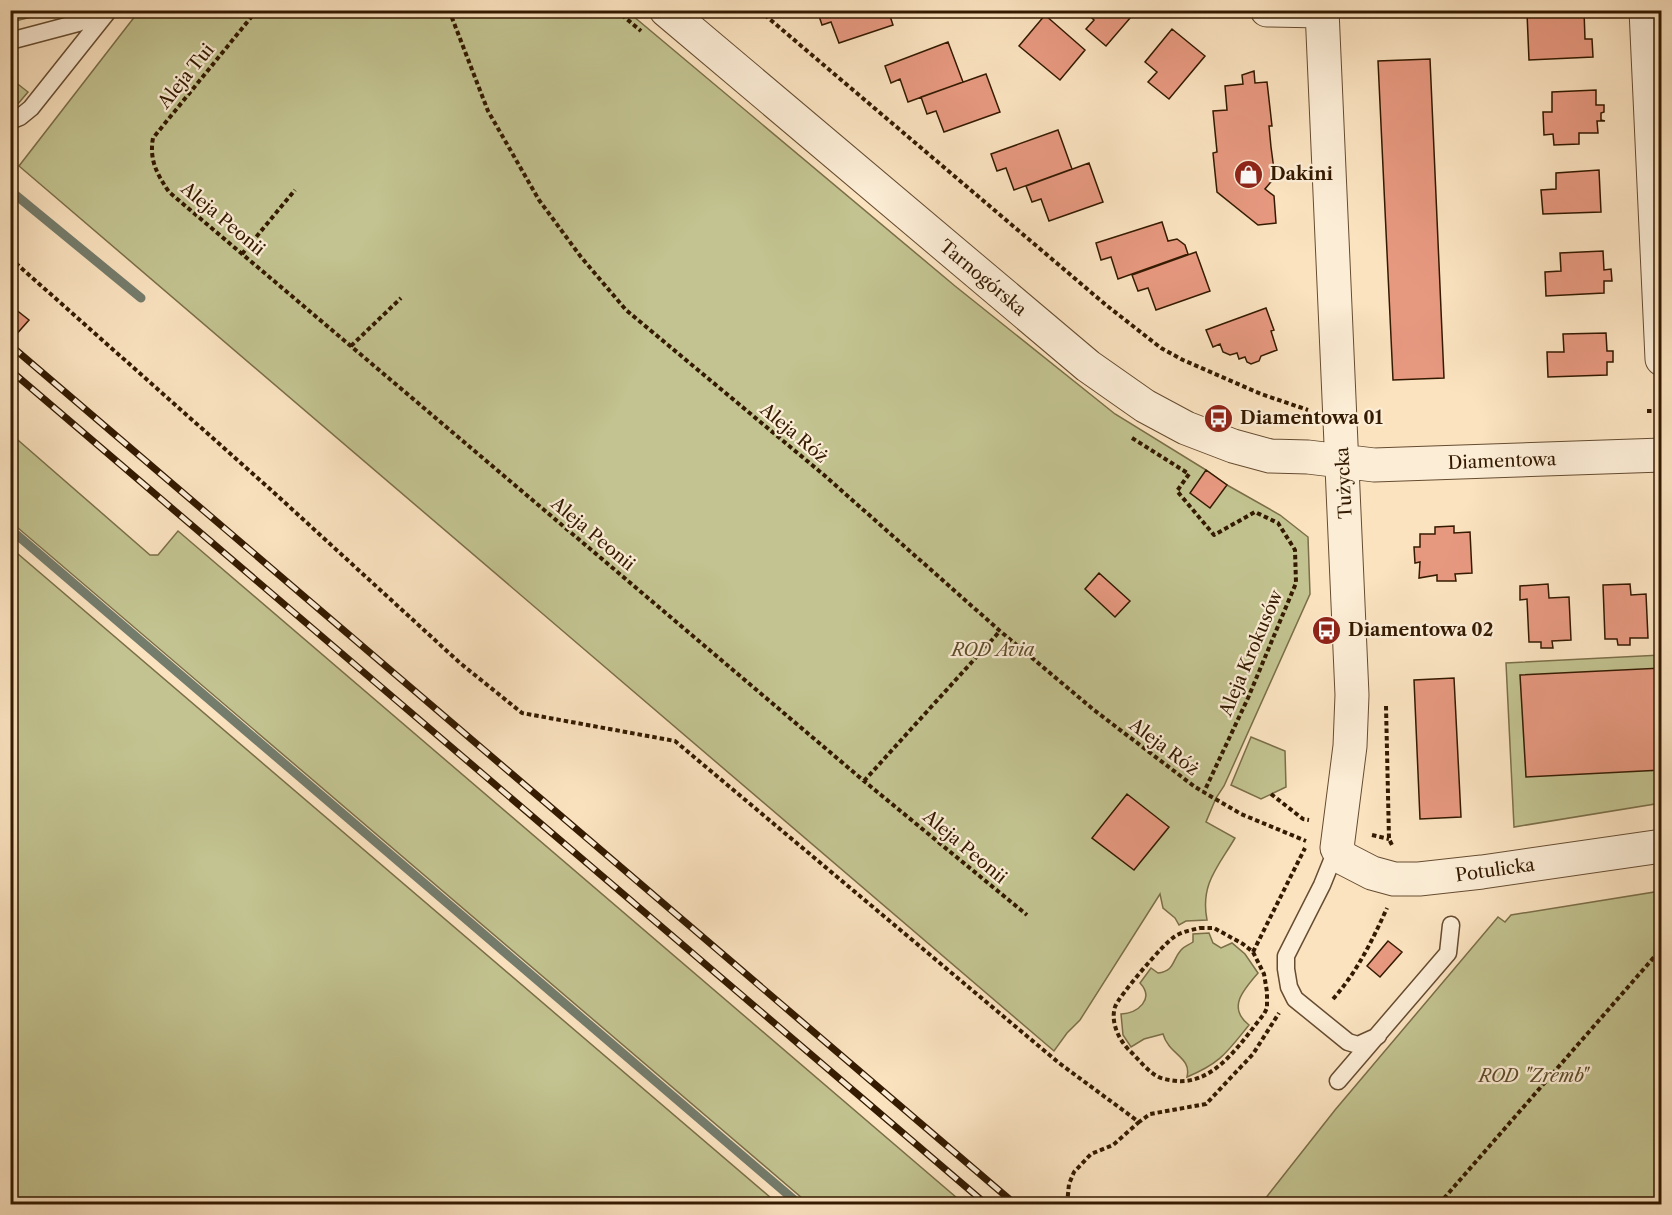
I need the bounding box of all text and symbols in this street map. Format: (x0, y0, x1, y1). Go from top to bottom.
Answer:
street label: Aleja Tui (153, 39, 219, 114)
shop icon: Dakini (1233, 158, 1265, 190)
place label: Dakini (1270, 163, 1334, 185)
street label: Aleja Peonii (176, 177, 270, 261)
street label: Tarnogórska (935, 235, 1031, 321)
street label: Aleja Róż (755, 398, 832, 468)
bus stop icon: Diamentowa 01 (1203, 402, 1235, 434)
place label: Diamentowa 01 (1240, 407, 1383, 429)
street label: Tużycka (1331, 446, 1357, 519)
street label: Diamentowa (1447, 448, 1557, 474)
street label: Aleja Peonii (546, 492, 640, 576)
street label: Aleja Krokusów (1214, 586, 1288, 720)
bus stop icon: Diamentowa 02 (1311, 614, 1343, 646)
place label: Diamentowa 02 (1348, 619, 1493, 641)
park label: ROD Avia (949, 639, 1035, 661)
street label: Aleja Róż (1124, 713, 1203, 780)
street label: Aleja Peonii (918, 805, 1012, 889)
street label: Potulicka (1454, 853, 1537, 886)
park label: ROD "Zremb" (1477, 1065, 1591, 1087)

